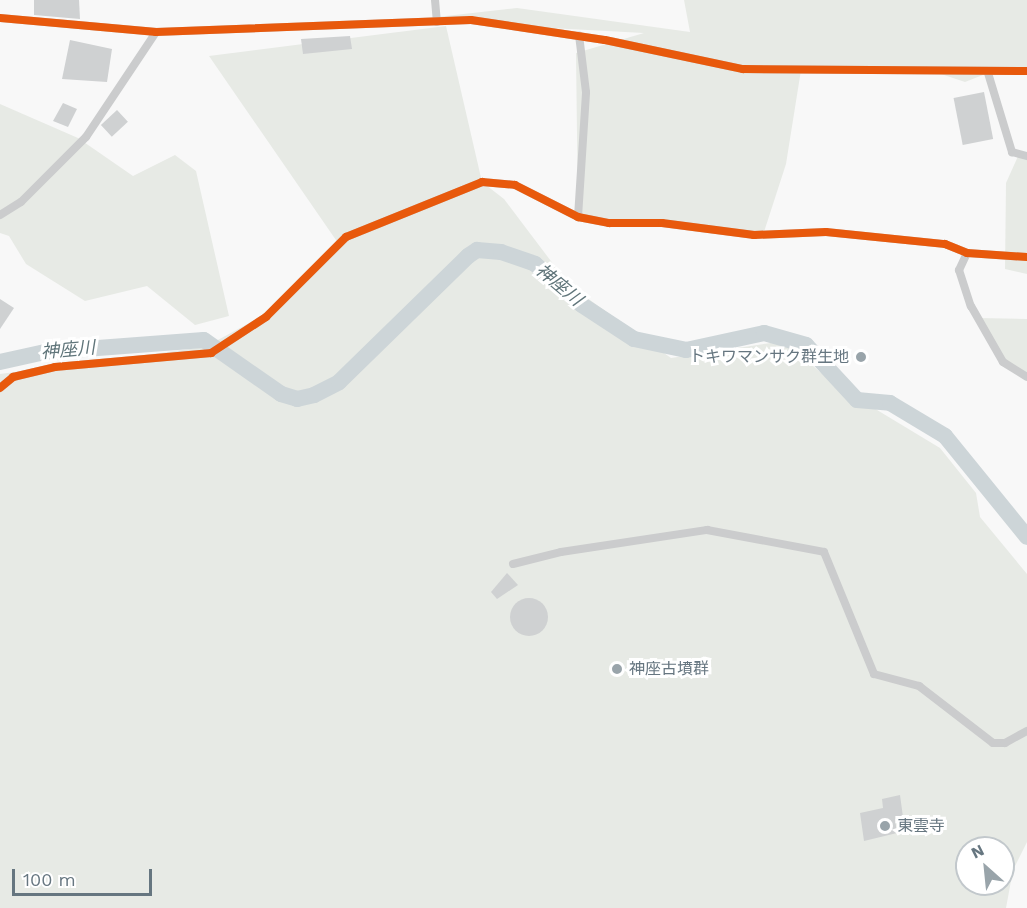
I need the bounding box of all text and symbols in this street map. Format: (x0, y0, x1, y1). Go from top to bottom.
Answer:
water label: 神座川 (531, 259, 587, 311)
water label: 神座川 (40, 337, 96, 363)
place label: トキワマンサク群生地 (689, 347, 849, 367)
marker: トキワマンサク群生地 (854, 350, 868, 364)
place label: 神座古墳群 (629, 659, 709, 679)
marker: 神座古墳群 (610, 662, 624, 676)
place label: 東雲寺 (897, 816, 945, 836)
marker: 東雲寺 (878, 819, 892, 833)
north arrow (955, 836, 1015, 896)
text: N (968, 840, 987, 862)
scale bar (15, 857, 154, 895)
text: 100 m (23, 869, 76, 890)

